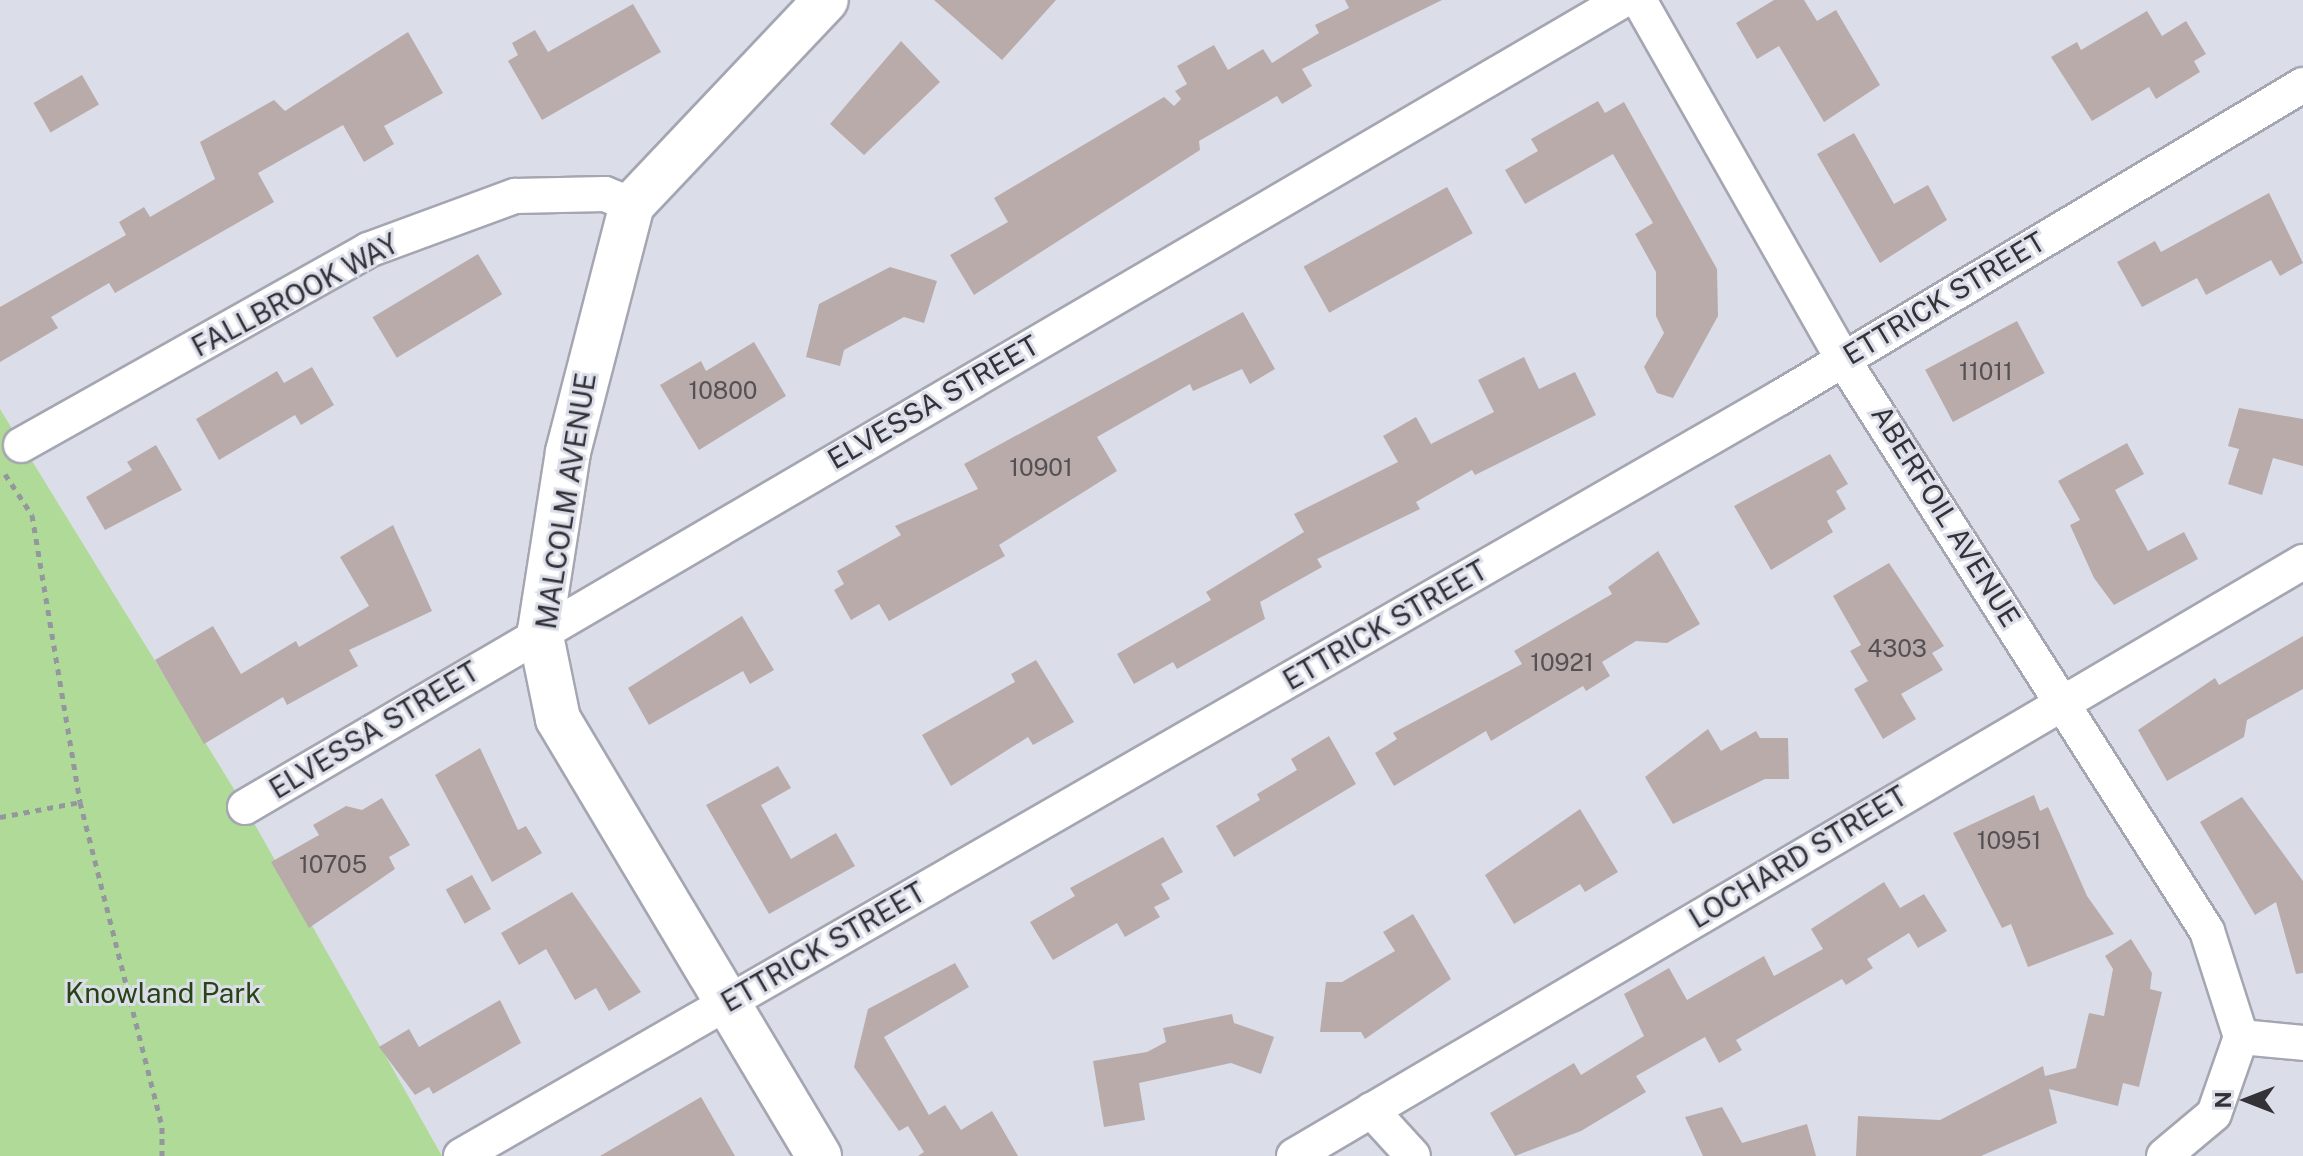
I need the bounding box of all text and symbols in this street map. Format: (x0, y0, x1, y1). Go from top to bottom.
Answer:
street label: ETTRICK STREET (1837, 224, 2051, 372)
street label: FALLBROOK WAY (186, 226, 404, 364)
street label: ELVESSA STREET (822, 328, 1044, 476)
house number: 11011 (1959, 358, 2013, 386)
street label: MALCOLM AVENUE (529, 371, 603, 631)
house number: 10800 (689, 377, 757, 405)
street label: ABERFOIL AVENUE (1864, 399, 2028, 633)
house number: 10901 (1009, 454, 1073, 482)
street label: ETTRICK STREET (1277, 553, 1493, 697)
house number: 4303 (1867, 635, 1927, 663)
house number: 10921 (1530, 649, 1594, 677)
street label: ELVESSA STREET (263, 654, 485, 806)
street label: LOCHARD STREET (1683, 779, 1913, 935)
house number: 10951 (1977, 827, 2041, 855)
house number: 10705 (299, 851, 367, 879)
street label: ETTRICK STREET (715, 875, 931, 1019)
park label: Knowland Park (65, 976, 261, 1010)
north arrow (2207, 1060, 2287, 1140)
text: N (2210, 1091, 2236, 1109)

